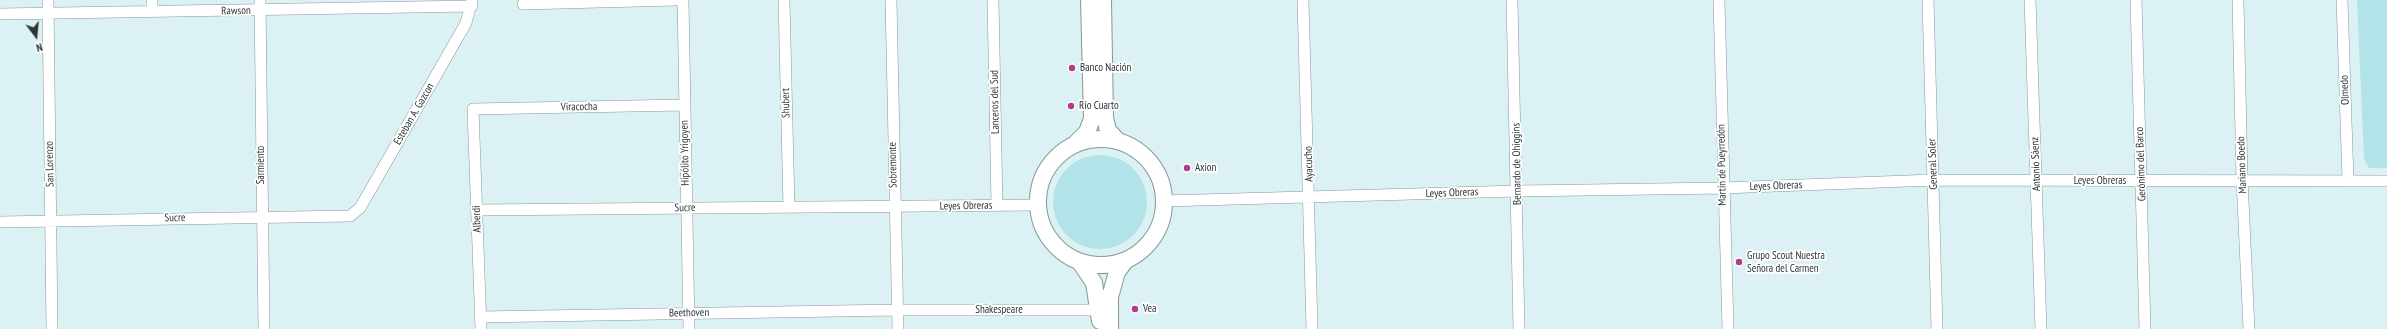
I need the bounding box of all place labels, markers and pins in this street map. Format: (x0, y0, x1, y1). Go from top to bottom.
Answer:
place label: Banco Nación (1080, 61, 1131, 75)
marker: Banco Nación (1067, 63, 1077, 73)
place label: Río Cuarto (1079, 99, 1119, 113)
marker: Río Cuarto (1066, 101, 1076, 111)
place label: Axion (1195, 161, 1216, 175)
marker: Axion (1182, 163, 1192, 173)
place label: Grupo Scout Nuestra Señora del Carmen (1747, 249, 1825, 275)
marker: Grupo Scout Nuestra Señora del Carmen (1734, 257, 1744, 267)
place label: Vea (1143, 302, 1156, 316)
marker: Vea (1130, 304, 1140, 314)

